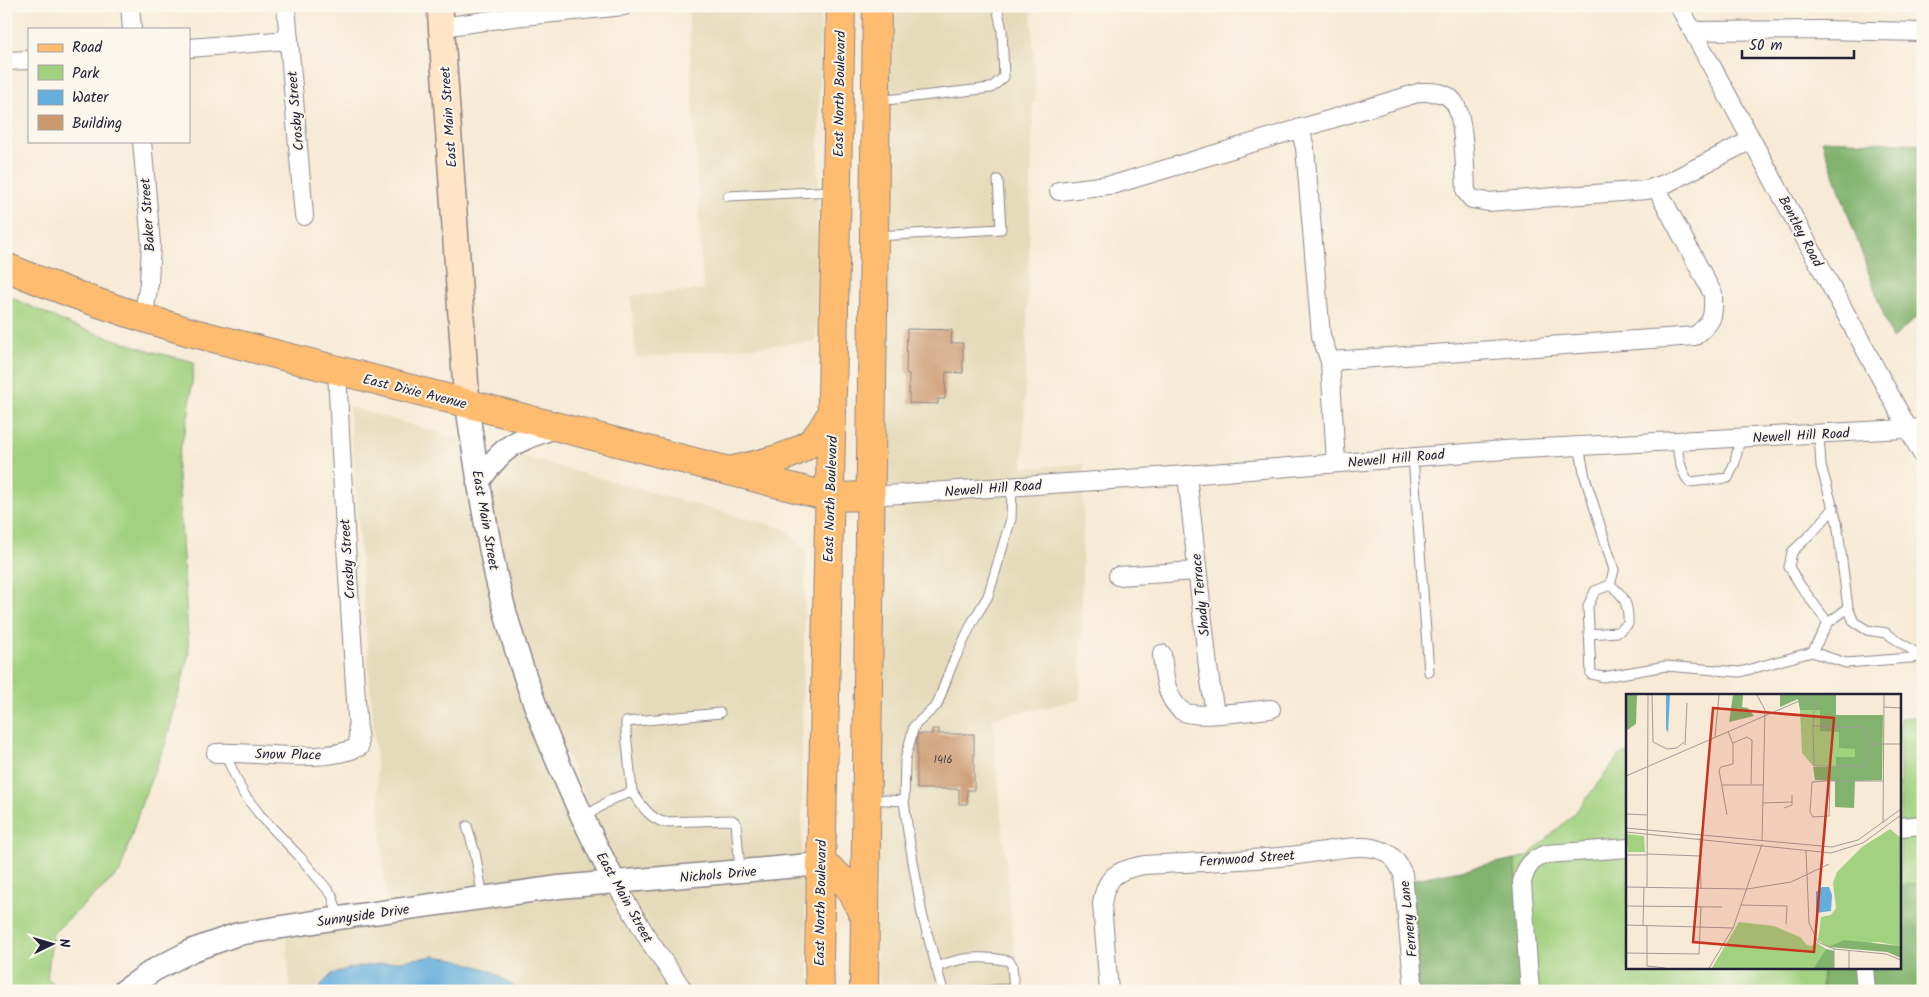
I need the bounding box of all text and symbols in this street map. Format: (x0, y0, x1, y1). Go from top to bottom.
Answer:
legend (28, 28, 190, 142)
scale bar (1742, 28, 1854, 60)
street label: East North Boulevard (828, 30, 852, 157)
text: 50 m (1749, 34, 1783, 58)
text: Road (72, 36, 103, 60)
text: Park (72, 62, 100, 86)
street label: East Main Street (434, 65, 464, 168)
street label: Crosby Street (281, 69, 310, 152)
text: Water (72, 86, 109, 110)
text: Building (72, 112, 122, 136)
street label: Baker Street (134, 177, 162, 253)
street label: Bentley Road (1772, 192, 1829, 272)
street label: East Dixie Avenue (360, 368, 470, 416)
street label: Newell Hill Road (1752, 422, 1851, 450)
street label: East North Boulevard (818, 434, 844, 563)
street label: Newell Hill Road (1347, 444, 1446, 474)
street label: East Main Street (465, 468, 505, 573)
street label: Newell Hill Road (944, 475, 1043, 503)
street label: Crosby Street (334, 518, 362, 600)
street label: Shady Terrace (1186, 552, 1216, 637)
inset map (1626, 694, 1902, 970)
street label: Snow Place (255, 743, 322, 767)
house number: 1416 (933, 751, 953, 769)
street label: East North Boulevard (809, 839, 833, 966)
street label: Fernwood Street (1198, 845, 1296, 873)
street label: East Main Street (590, 848, 659, 948)
street label: Nichols Drive (679, 861, 758, 889)
street label: Fernery Lane (1394, 879, 1424, 958)
street label: Sunnyside Drive (316, 899, 411, 933)
north arrow (28, 920, 78, 970)
text: N (53, 938, 75, 948)

